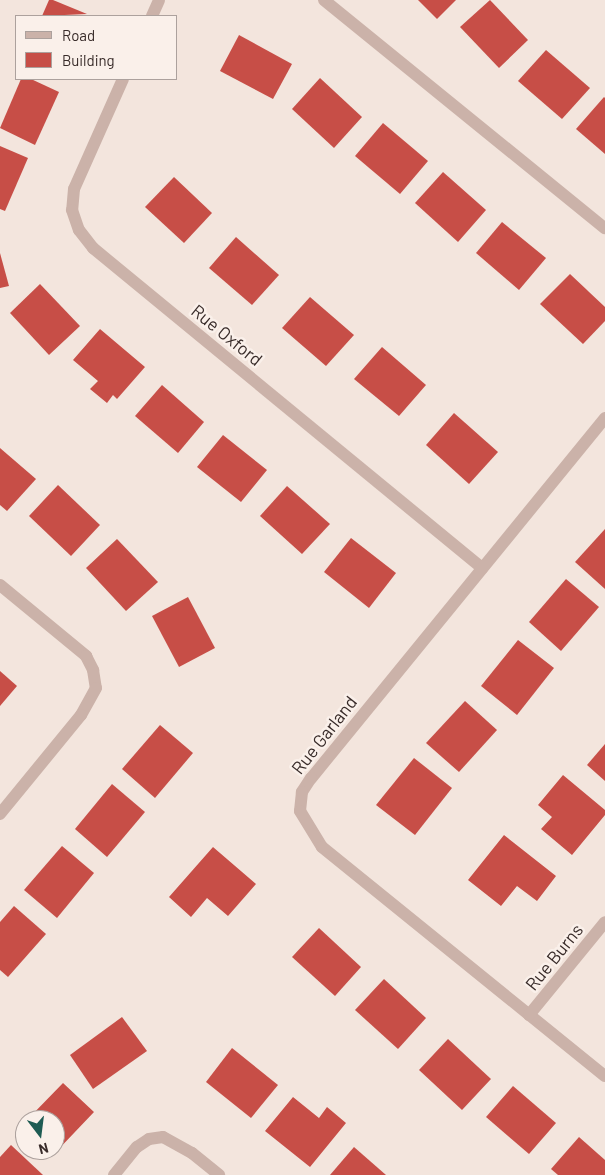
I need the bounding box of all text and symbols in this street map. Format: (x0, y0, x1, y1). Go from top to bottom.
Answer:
legend (15, 15, 178, 80)
text: Road (62, 26, 95, 44)
text: Building (62, 51, 115, 69)
street label: Rue Oxford (187, 300, 267, 370)
street label: Rue Garland (287, 692, 361, 778)
street label: Rue Burns (521, 919, 587, 995)
north arrow (15, 1110, 65, 1160)
text: N (37, 1140, 50, 1158)

